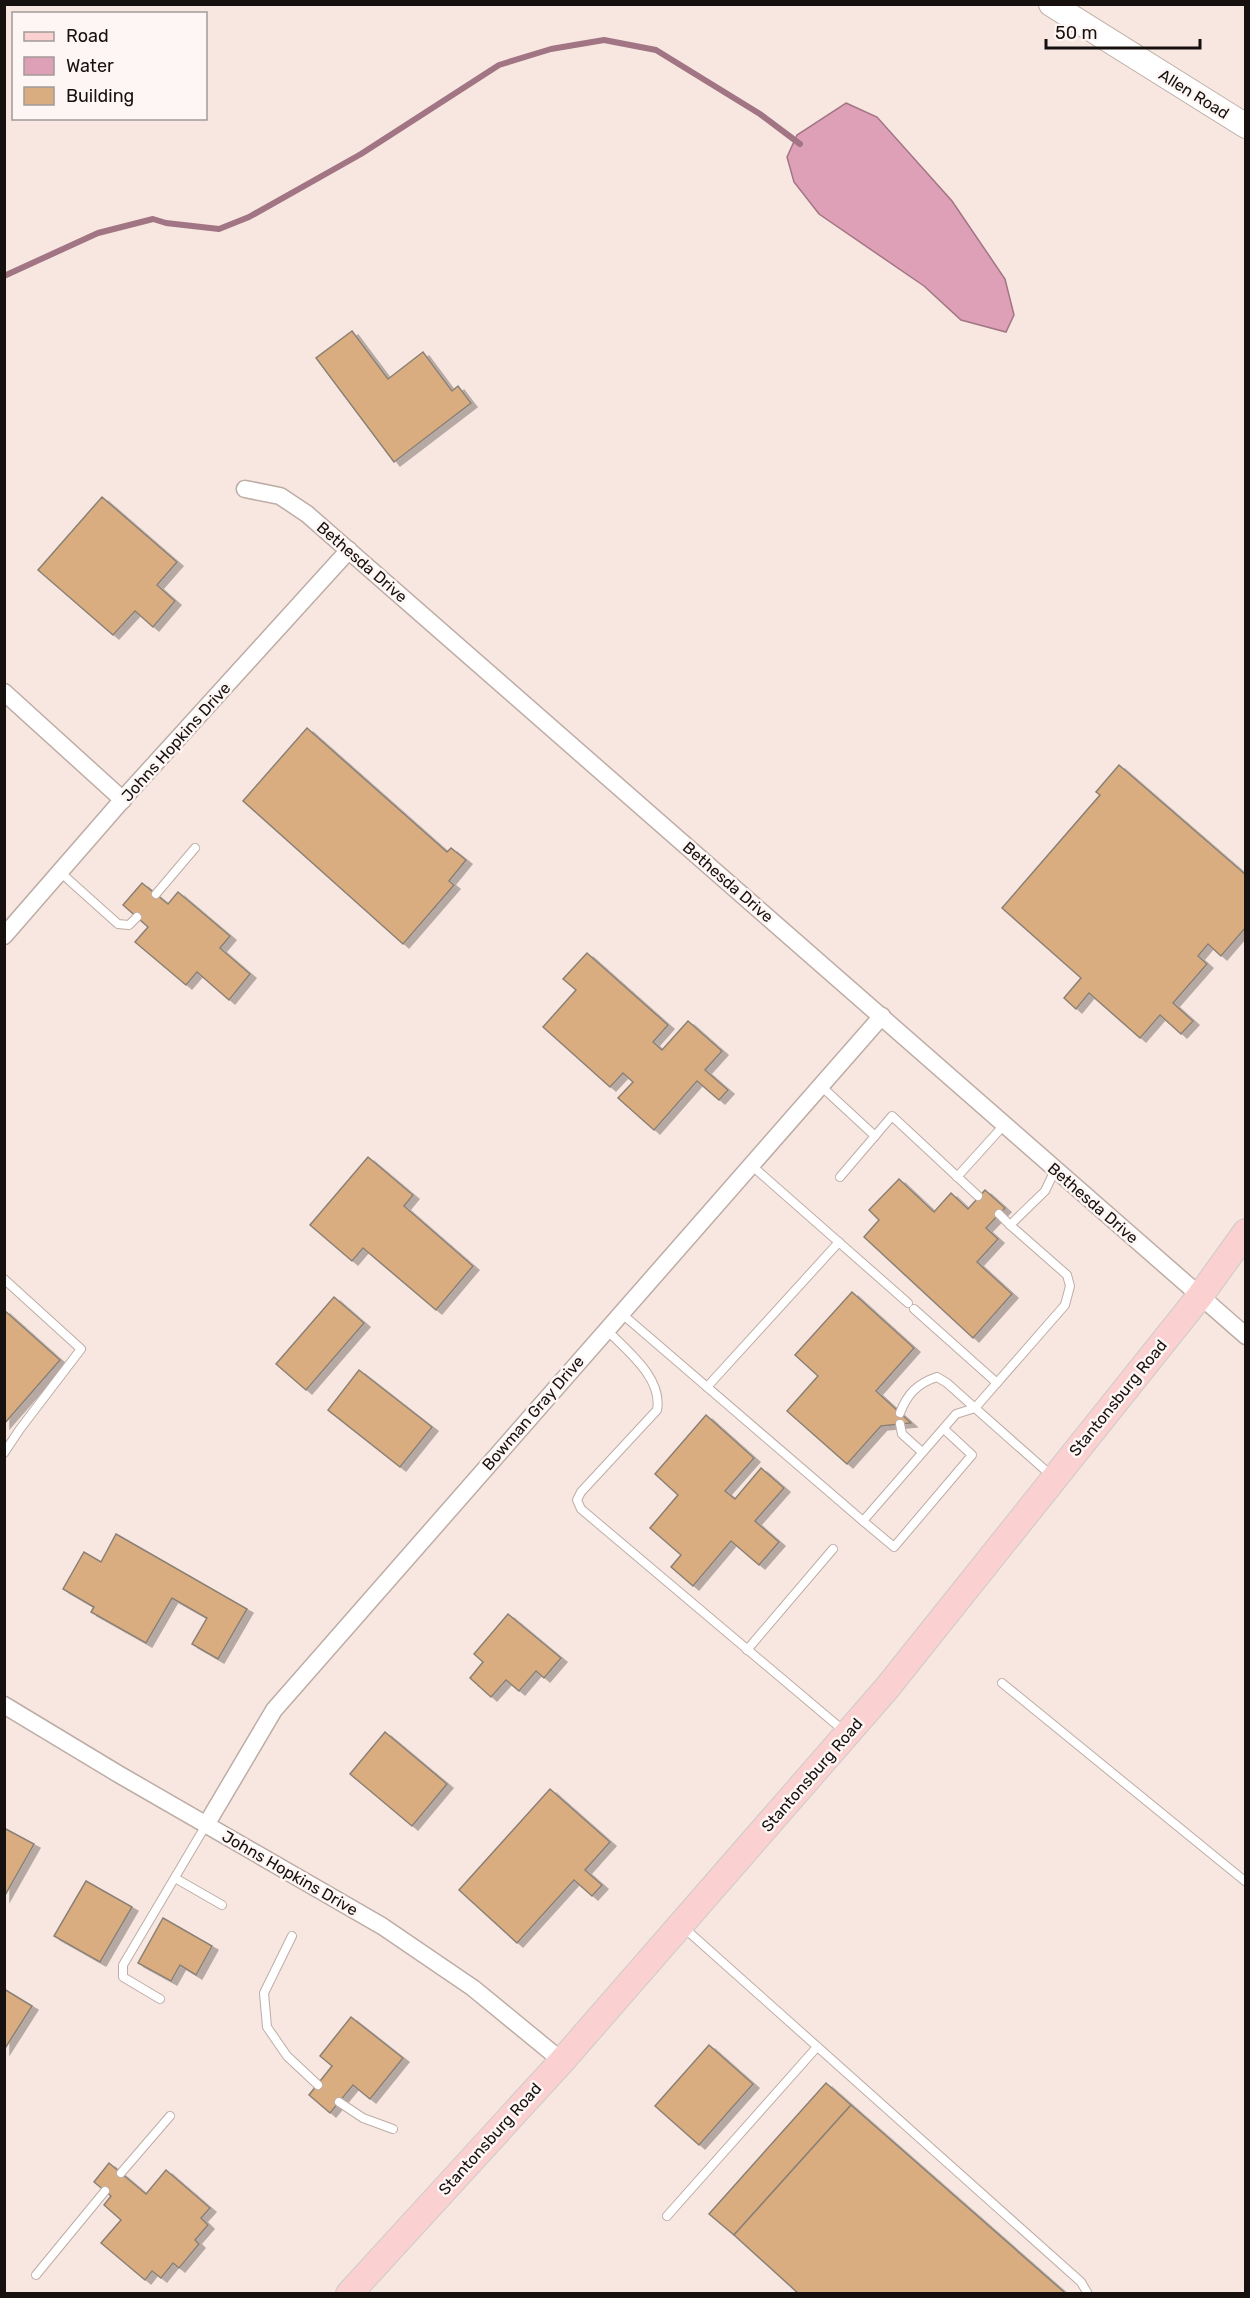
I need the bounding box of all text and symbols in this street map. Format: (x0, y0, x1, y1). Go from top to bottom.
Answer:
legend (12, 12, 207, 120)
scale bar (1046, 12, 1200, 50)
text: 50 m (1055, 22, 1098, 44)
text: Road (66, 25, 109, 47)
text: Water (66, 55, 114, 77)
street label: Allen Road (1155, 65, 1233, 123)
text: Building (66, 85, 134, 107)
street label: Bethesda Drive (313, 518, 411, 606)
street label: Johns Hopkins Drive (118, 679, 234, 805)
street label: Bethesda Drive (679, 838, 777, 926)
street label: Bethesda Drive (1044, 1159, 1142, 1247)
street label: Stantonsburg Road (1065, 1336, 1171, 1460)
street label: Bowman Gray Drive (478, 1352, 588, 1474)
street label: Stantonsburg Road (757, 1714, 867, 1836)
street label: Johns Hopkins Drive (219, 1826, 361, 1920)
street label: Stantonsburg Road (435, 2079, 545, 2199)

